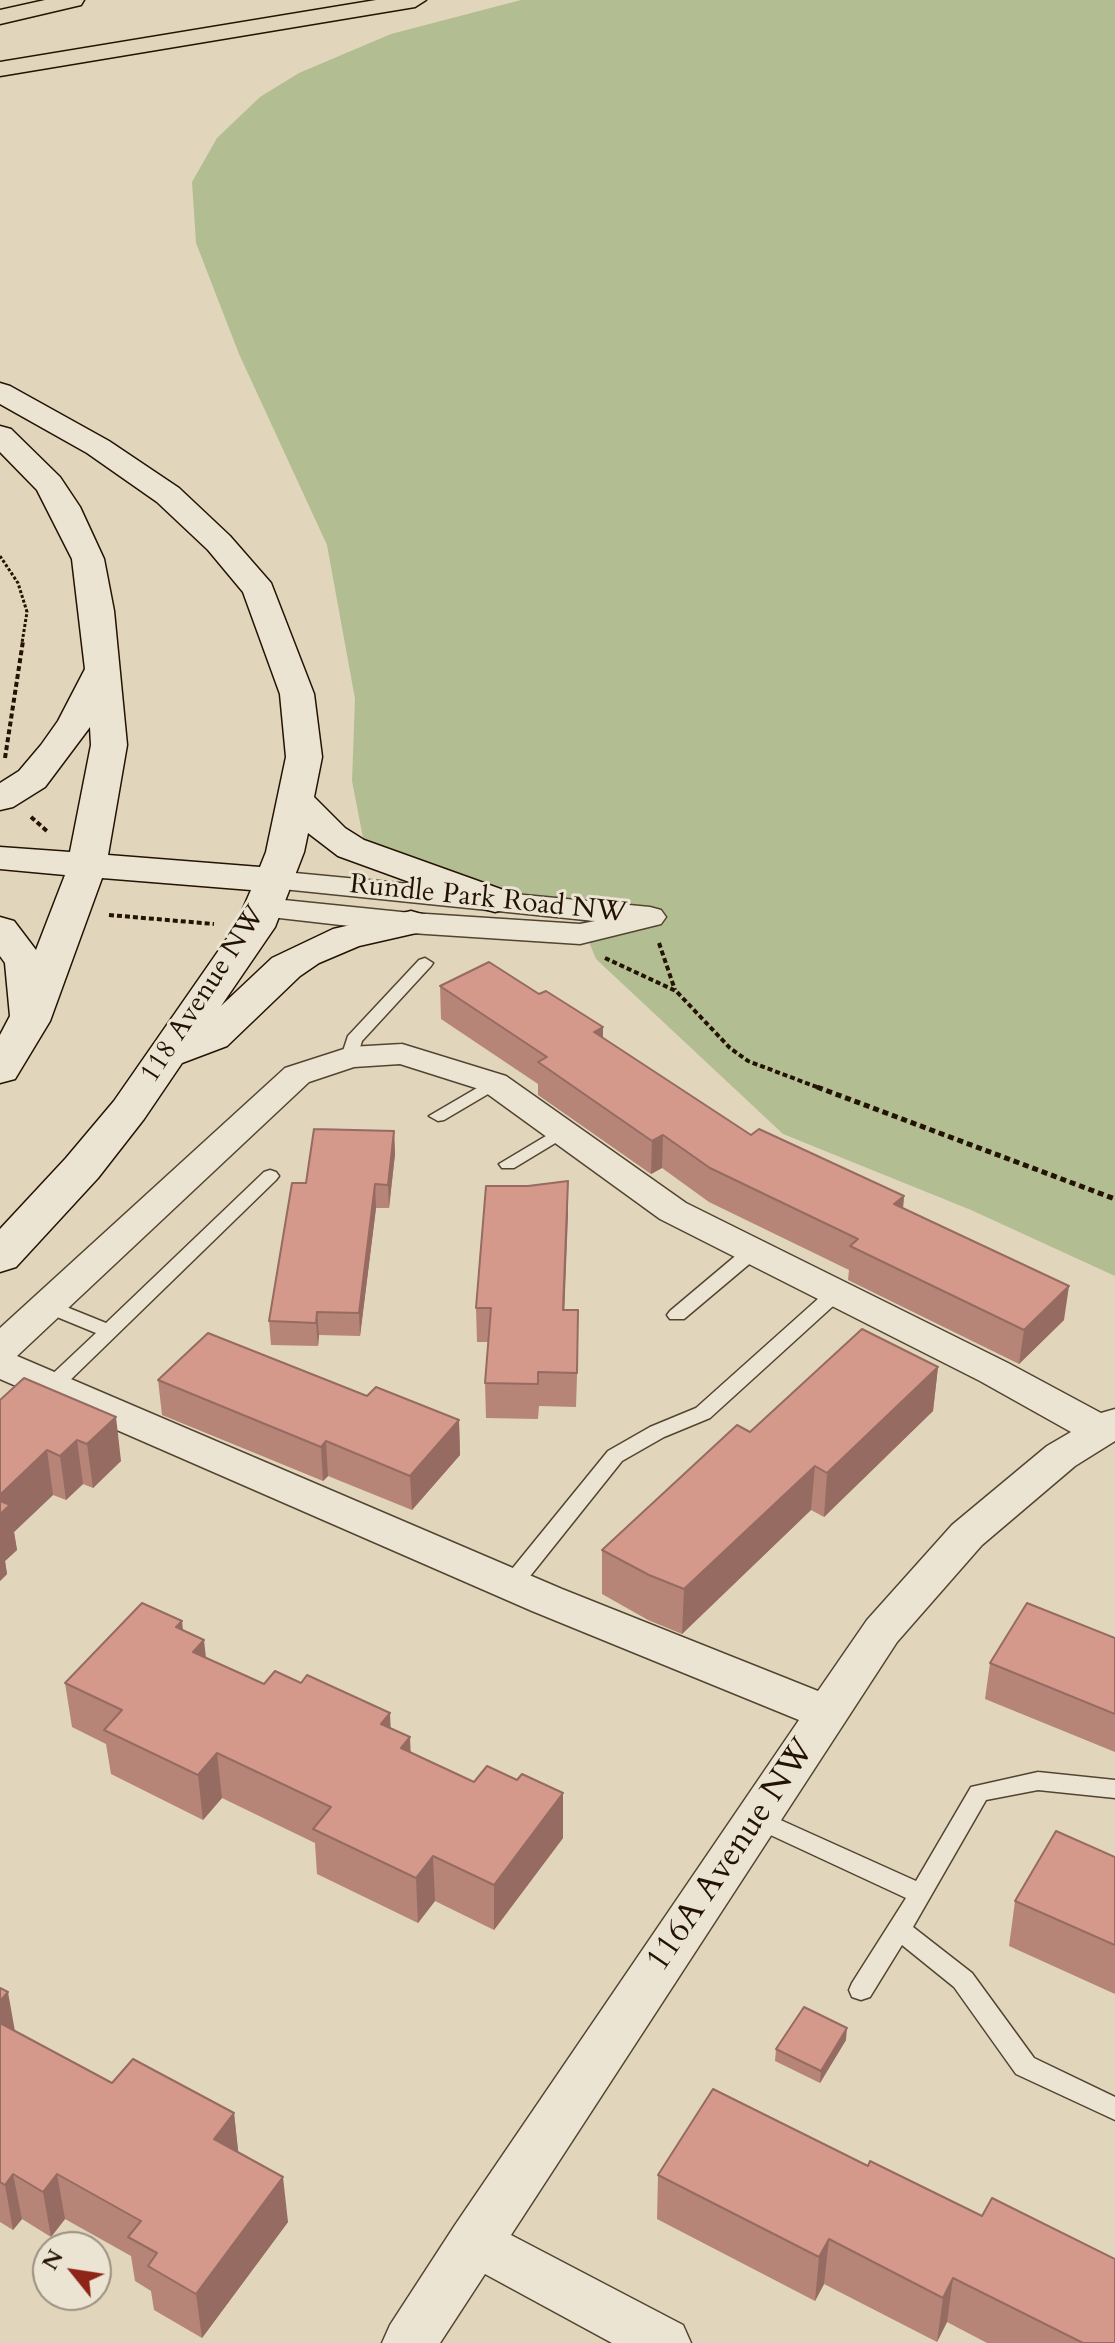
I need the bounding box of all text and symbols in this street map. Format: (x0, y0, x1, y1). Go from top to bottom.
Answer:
street label: Rundle Park Road NW (348, 869, 628, 931)
street label: 118 Avenue NW (134, 900, 274, 1090)
street label: 116A Avenue NW (639, 1732, 825, 1980)
north arrow (32, 2231, 112, 2311)
text: N (35, 2244, 71, 2276)

